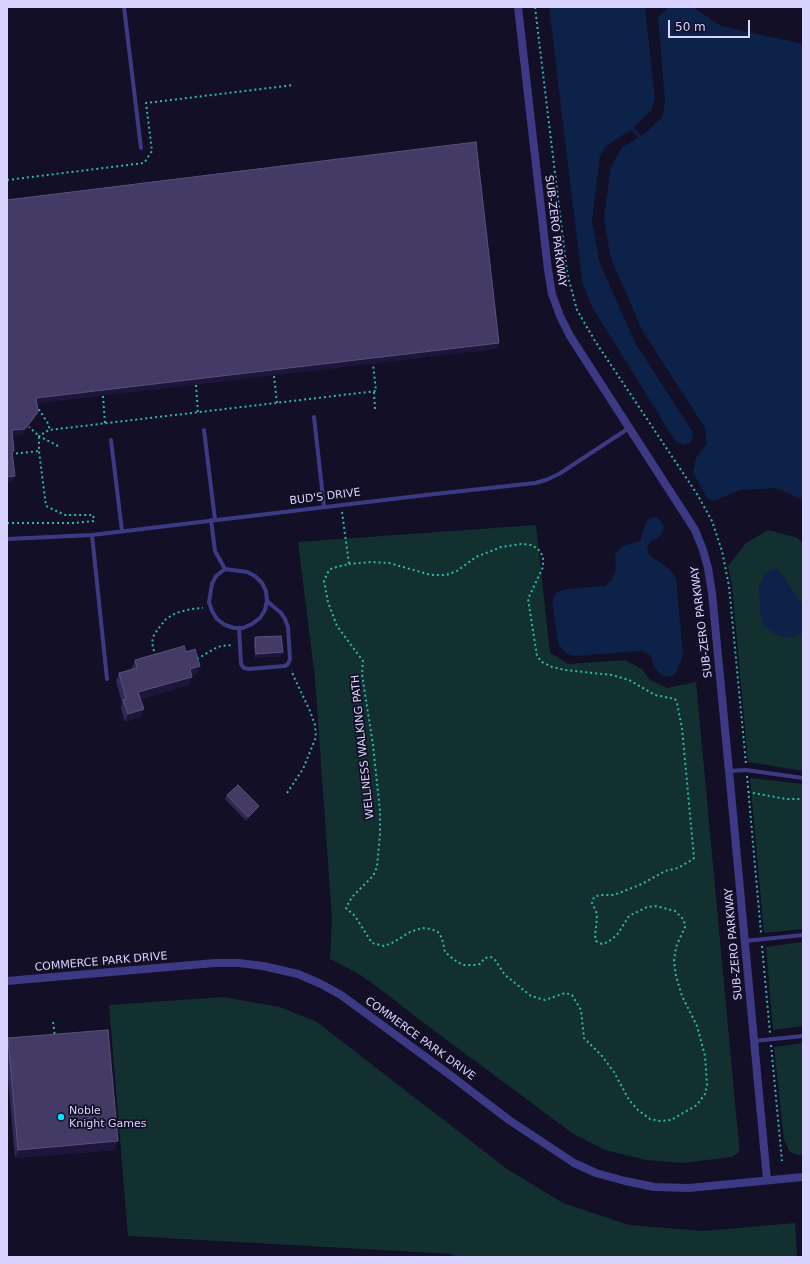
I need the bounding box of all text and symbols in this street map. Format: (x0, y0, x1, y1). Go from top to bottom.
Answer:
scale bar (670, 12, 752, 38)
text: 50 m (675, 20, 706, 34)
street label: SUB-ZERO PARKWAY (542, 174, 568, 288)
street label: BUD'S DRIVE (289, 486, 361, 508)
street label: SUB-ZERO PARKWAY (689, 565, 715, 679)
street label: WELLNESS WALKING PATH (349, 674, 377, 820)
street label: SUB-ZERO PARKWAY (723, 887, 745, 1001)
street label: COMMERCE PARK DRIVE (34, 950, 168, 974)
street label: COMMERCE PARK DRIVE (362, 995, 478, 1083)
place label: Noble Knight Games (69, 1104, 146, 1130)
marker: Noble Knight Games (56, 1112, 66, 1122)

